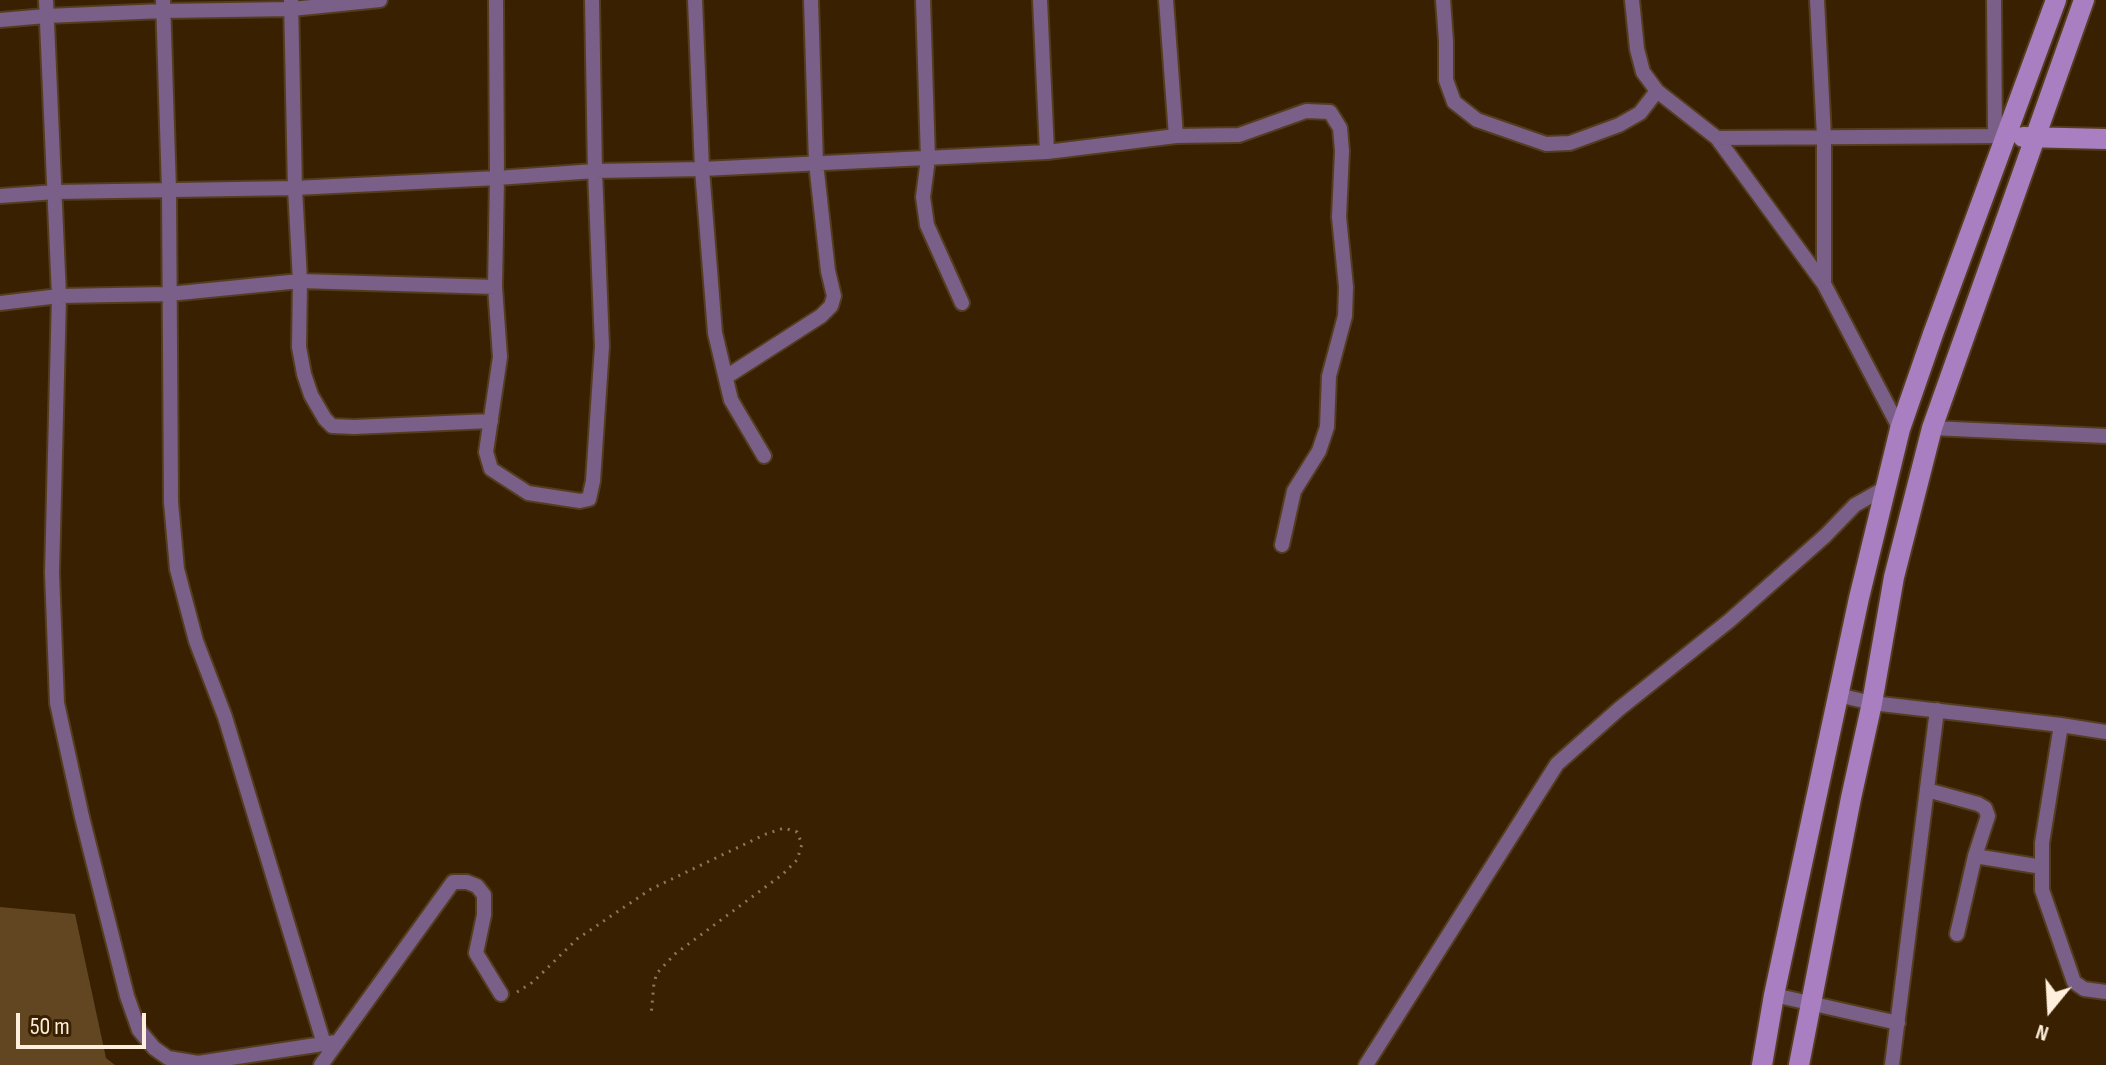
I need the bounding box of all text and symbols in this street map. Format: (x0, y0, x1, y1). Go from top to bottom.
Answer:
north arrow (2010, 969, 2090, 1049)
scale bar (20, 997, 150, 1047)
text: 50 m (30, 1012, 70, 1041)
text: N (2033, 1018, 2052, 1047)

